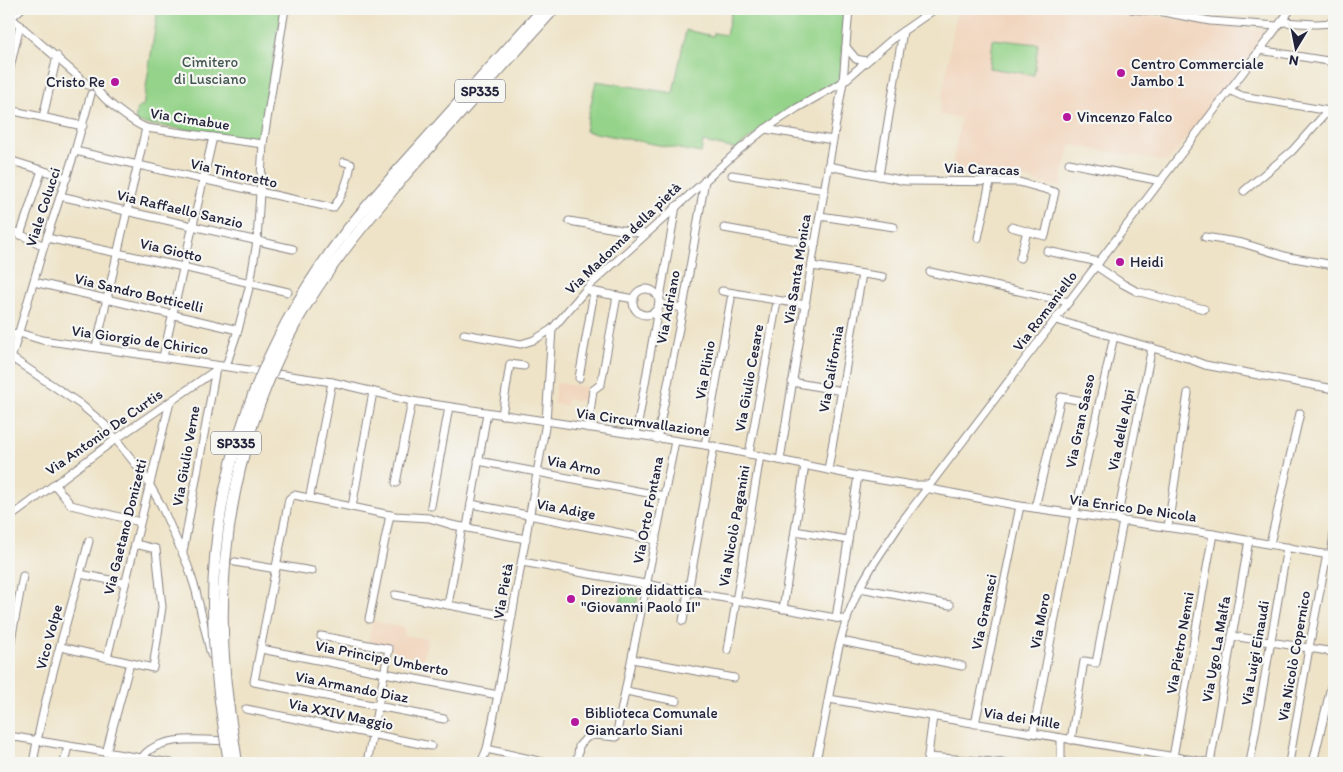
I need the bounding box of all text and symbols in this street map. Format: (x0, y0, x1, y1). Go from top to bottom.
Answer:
north arrow (1270, 22, 1320, 72)
text: N (1288, 51, 1300, 70)
park label: Cimitero di Lusciano (174, 53, 246, 88)
place label: Centro Commerciale Jambo 1 (1131, 55, 1264, 90)
marker: Centro Commerciale Jambo 1 (1115, 67, 1127, 79)
place label: Cristo Re (46, 73, 105, 91)
marker: Cristo Re (109, 76, 121, 88)
road number: SP335 (455, 80, 505, 102)
street label: Via Cimabue (149, 104, 231, 134)
place label: Vincenzo Falco (1077, 108, 1172, 126)
marker: Vincenzo Falco (1061, 111, 1073, 123)
street label: Via Tintoretto (189, 154, 279, 192)
street label: Via Caracas (944, 159, 1020, 179)
street label: Viale Colucci (22, 165, 64, 249)
street label: Via Madonna della pietà (561, 178, 685, 298)
street label: Via Raffaello Sanzio (115, 186, 245, 232)
street label: Via Santa Monica (779, 212, 815, 325)
street label: Via Giotto (138, 234, 204, 266)
place label: Heidi (1130, 253, 1163, 271)
marker: Heidi (1114, 256, 1126, 268)
street label: Via Romaniello (1009, 267, 1081, 355)
street label: Via Sandro Botticelli (73, 269, 205, 317)
street label: Via Adriano (652, 269, 684, 345)
street label: Via Giorgio de Chirico (70, 321, 210, 359)
street label: Via Giulio Cesare (731, 323, 767, 433)
street label: Via California (814, 324, 848, 414)
street label: Via Plinio (691, 339, 719, 401)
street label: Via Gran Sasso (1061, 372, 1099, 470)
street label: Via Antonio De Curtis (42, 385, 166, 479)
street label: Via delle Alpi (1104, 388, 1138, 472)
street label: Via Giulio Verne (168, 404, 204, 508)
street label: Via Circumvallazione (575, 404, 711, 440)
road number: SP335 (211, 432, 261, 454)
street label: Via Arno (545, 451, 603, 479)
street label: Via Orto Fontana (629, 455, 667, 565)
street label: Via Gaetano Donizetti (99, 457, 151, 597)
street label: Via Nicolò Paganini (714, 464, 754, 588)
street label: Via Enrico De Nicola (1068, 490, 1198, 526)
street label: Via Adige (535, 494, 597, 524)
street label: Via Pietà (489, 561, 517, 620)
street label: Via Gramsci (967, 572, 1001, 652)
place label: Direzione didattica "Giovanni Paolo II" (581, 581, 703, 616)
street label: Via Nicolò Copernico (1274, 589, 1314, 723)
street label: Via Moro (1026, 591, 1054, 651)
street label: Via Pietro Nenni (1162, 591, 1198, 695)
marker: Direzione didattica "Giovanni Paolo II" (565, 593, 577, 605)
street label: Via Ugo La Malfa (1198, 594, 1234, 704)
street label: Via Luigi Einaudi (1237, 599, 1273, 707)
street label: Vico Volpe (32, 603, 66, 671)
street label: Via Principe Umberto (314, 636, 450, 680)
street label: Via Armando Diaz (294, 667, 410, 707)
street label: Via XXIV Maggio (287, 694, 395, 734)
street label: Via dei Mille (982, 703, 1062, 733)
place label: Biblioteca Comunale Giancarlo Siani (585, 704, 718, 739)
marker: Biblioteca Comunale Giancarlo Siani (569, 716, 581, 728)

